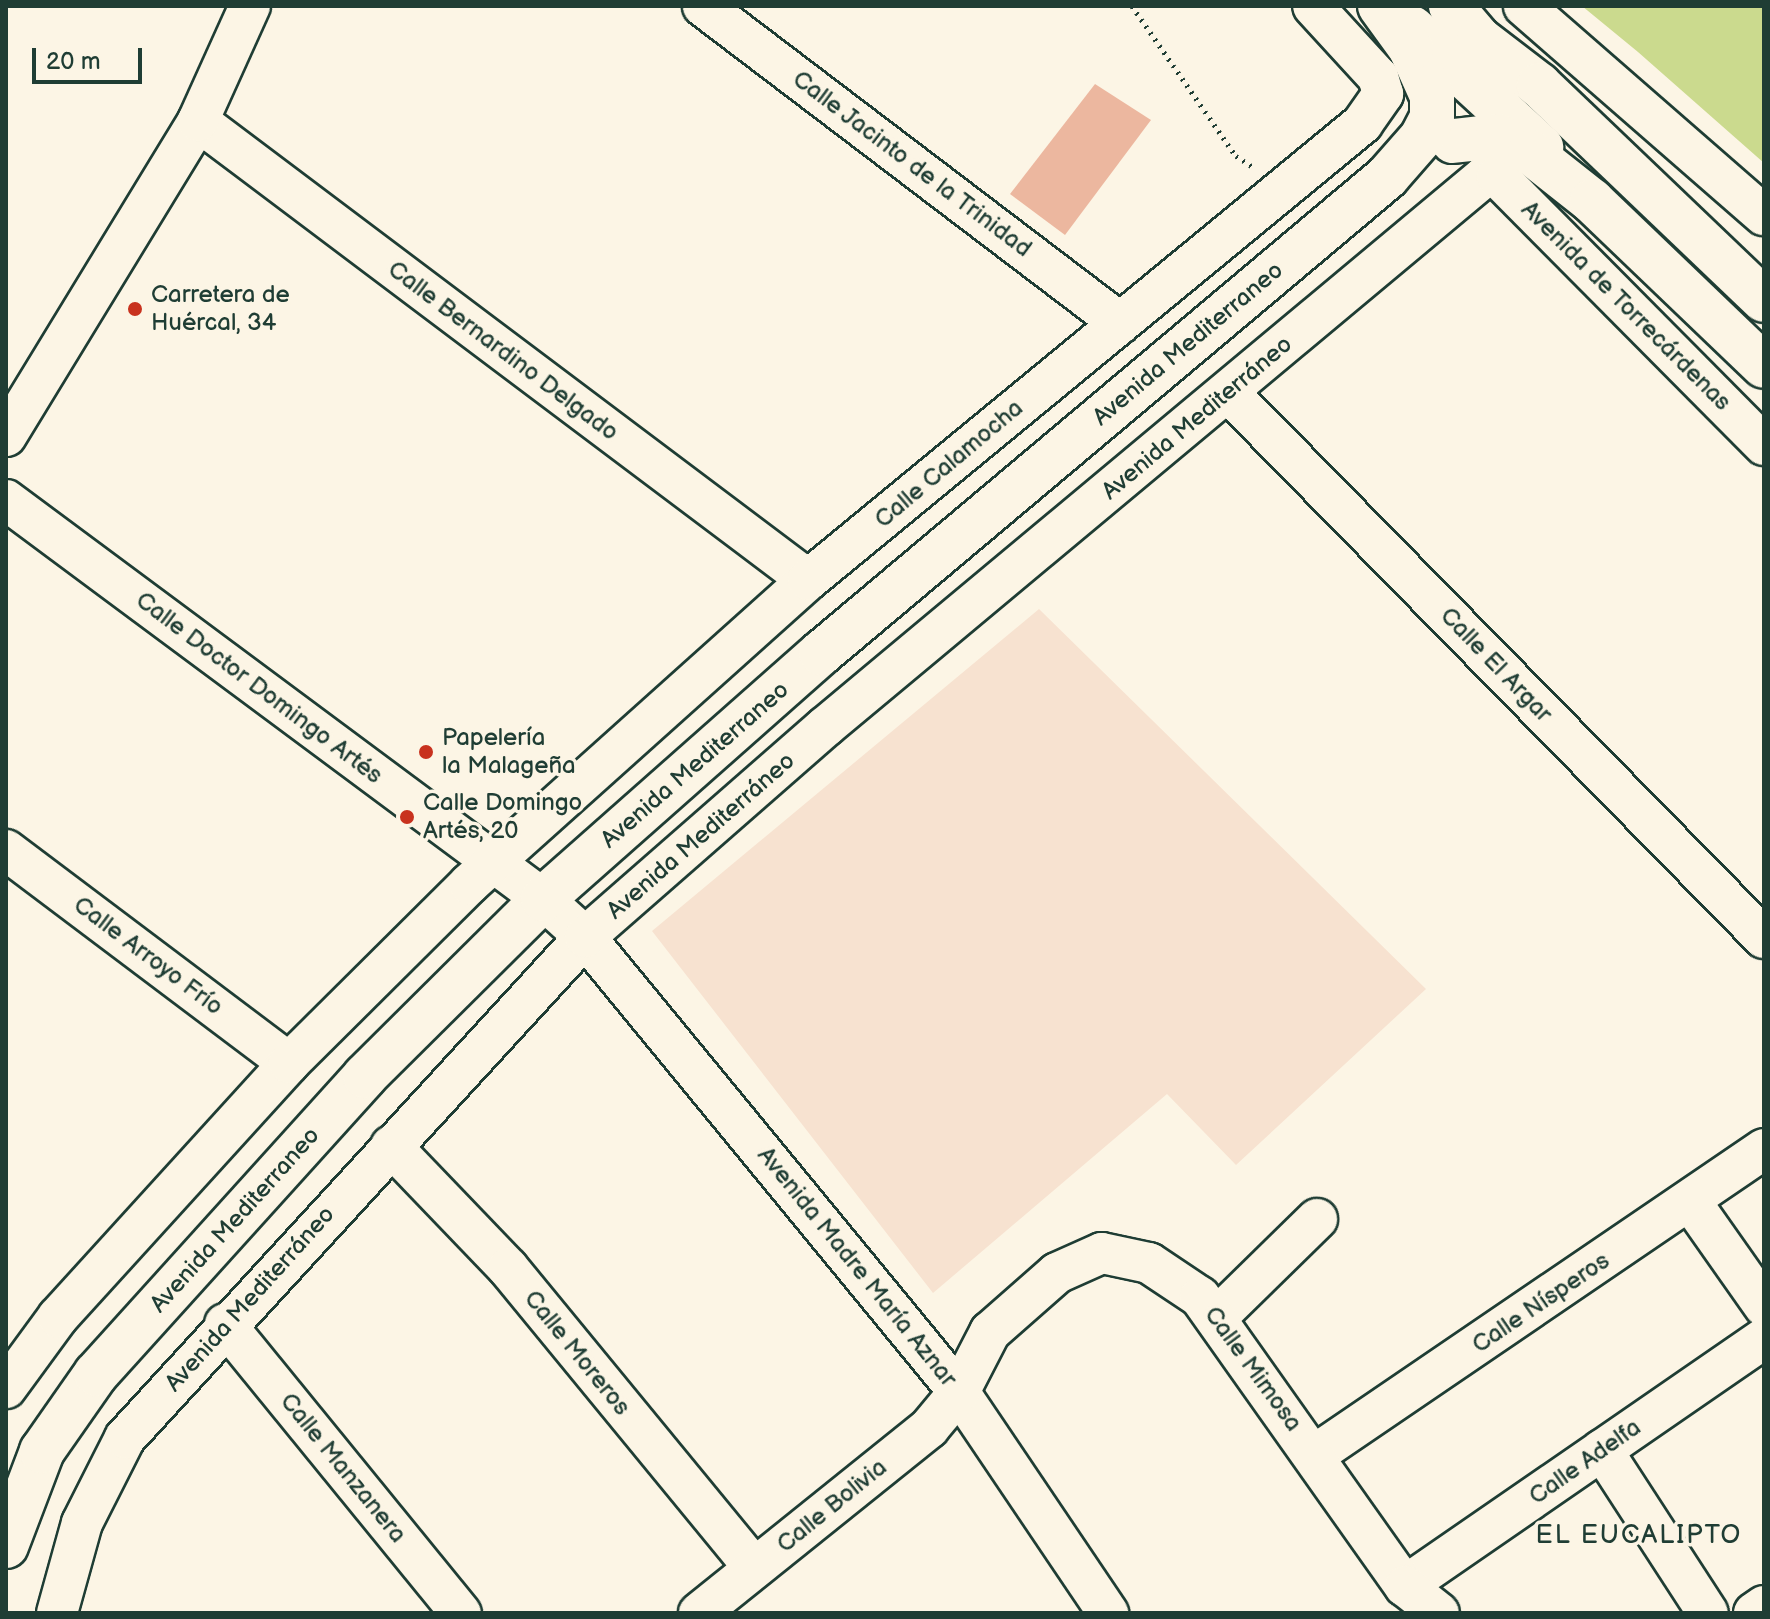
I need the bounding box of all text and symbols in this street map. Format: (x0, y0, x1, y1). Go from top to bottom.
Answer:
scale bar (36, 32, 146, 82)
text: 20 m (46, 47, 101, 76)
street label: Calle Jacinto de la Trinidad (786, 64, 1038, 264)
street label: Avenida de Torrecárdenas (1515, 195, 1737, 417)
street label: Calle Bernardino Delgado (382, 255, 624, 447)
street label: Avenida Mediterraneo (1087, 256, 1289, 432)
place label: Carretera de Huércal, 34 (151, 281, 290, 337)
marker: Carretera de Huércal, 34 (126, 300, 144, 318)
street label: Avenida Mediterráneo (1096, 330, 1298, 506)
street label: Calle Calamocha (869, 394, 1029, 534)
street label: Calle Doctor Domingo Artés (130, 586, 388, 790)
street label: Calle El Argar (1434, 602, 1558, 728)
street label: Avenida Mediterraneo (595, 676, 795, 854)
place label: Papelería la Malageña (442, 724, 576, 780)
marker: Papelería la Malageña (417, 743, 435, 761)
street label: Avenida Mediterráneo (601, 747, 801, 925)
place label: Calle Domingo Artés, 20 (423, 789, 582, 845)
marker: Calle Domingo Artés, 20 (398, 808, 416, 826)
street label: Calle Arroyo Frío (68, 891, 228, 1021)
street label: Avenida Mediterraneo (144, 1121, 326, 1319)
street label: Avenida Madre María Aznar (751, 1141, 963, 1393)
street label: Avenida Mediterráneo (159, 1200, 341, 1398)
street label: Calle Nísperos (1467, 1247, 1615, 1359)
street label: Calle Moreros (518, 1285, 636, 1421)
street label: Calle Mimosa (1198, 1301, 1308, 1437)
street label: Calle Manzanera (274, 1387, 412, 1549)
street label: Calle Adelfa (1524, 1413, 1646, 1511)
street label: Calle Bolivia (771, 1453, 893, 1559)
district label: EL EUCALIPTO (1536, 1520, 1742, 1552)

